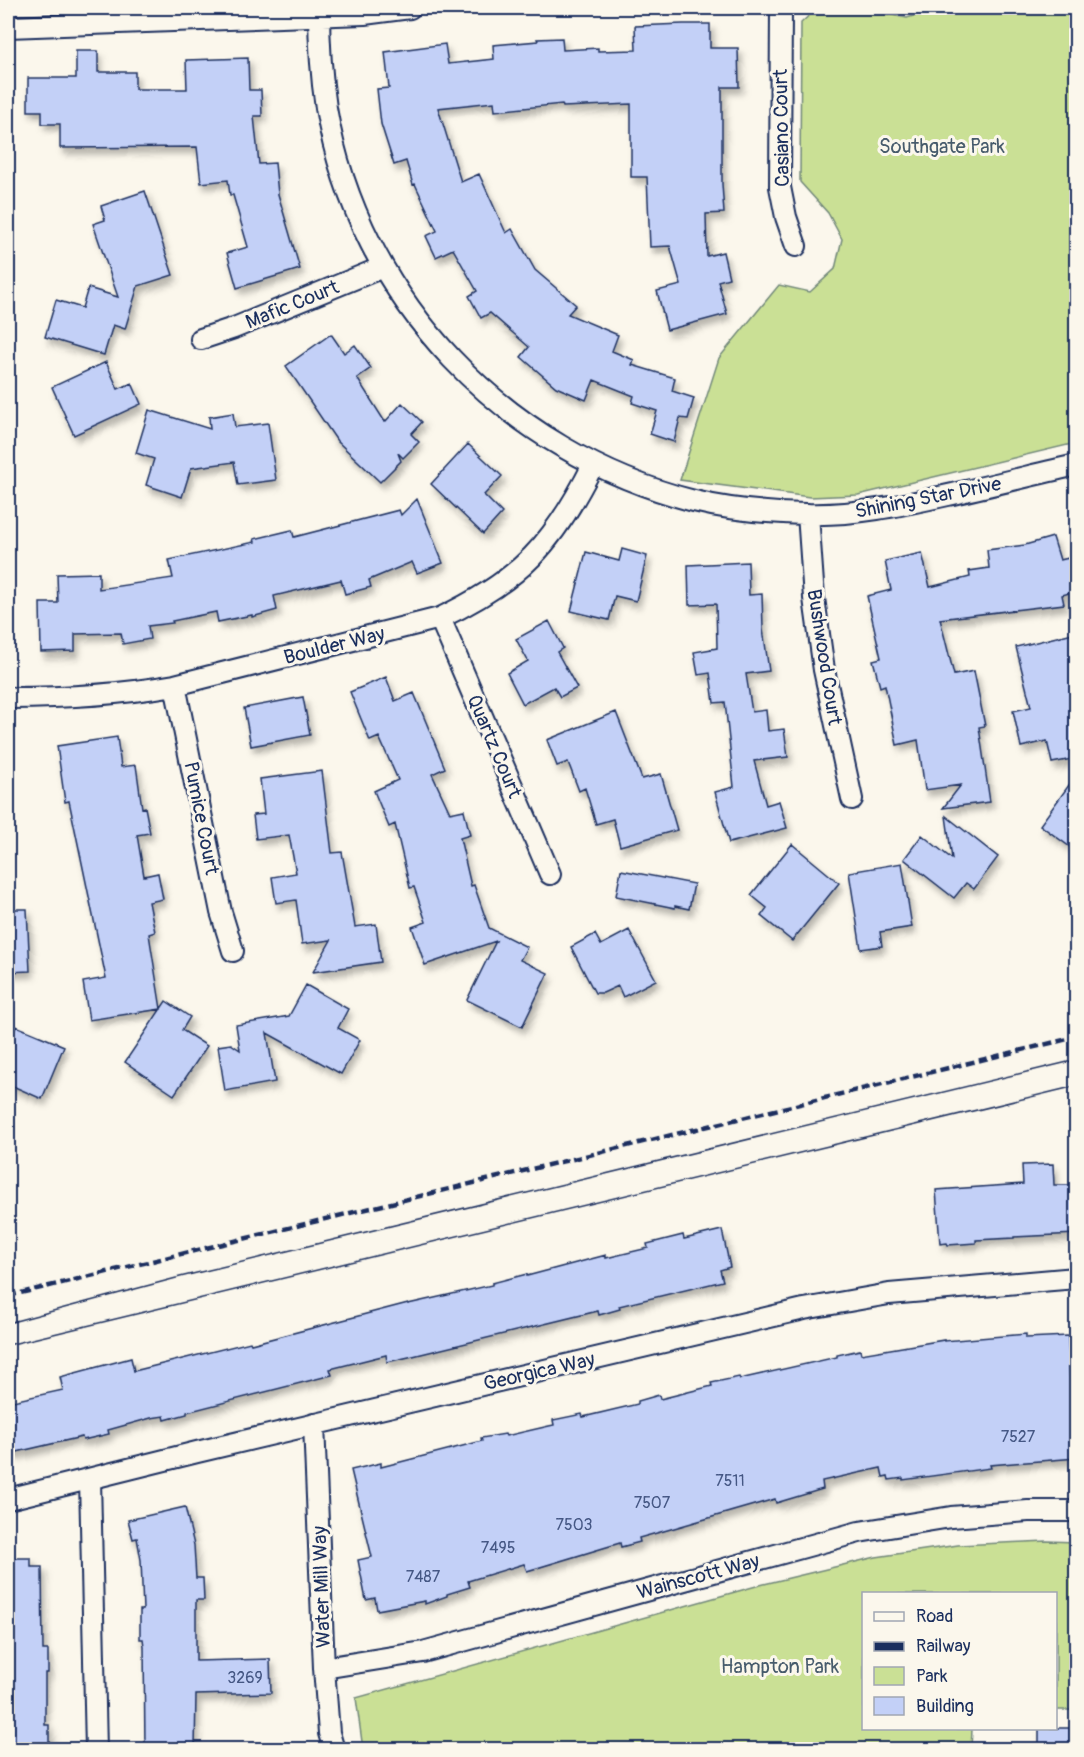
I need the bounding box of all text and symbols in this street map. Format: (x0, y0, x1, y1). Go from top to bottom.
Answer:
street label: Casiano Court (768, 68, 795, 187)
park label: Southgate Park (879, 134, 1006, 159)
street label: Mafic Court (242, 274, 343, 334)
street label: Shining Star Drive (853, 471, 1003, 524)
street label: Bushwood Court (801, 587, 848, 728)
street label: Boulder Way (281, 621, 388, 670)
street label: Quartz Court (462, 691, 528, 803)
street label: Pumice Court (178, 759, 225, 878)
street label: Georgica Way (481, 1346, 598, 1396)
house number: 7527 (1001, 1427, 1036, 1447)
house number: 7511 (715, 1471, 745, 1491)
house number: 7507 (634, 1493, 671, 1513)
house number: 7503 (556, 1515, 593, 1535)
street label: Water Mill Way (307, 1525, 336, 1648)
house number: 7495 (481, 1538, 515, 1558)
street label: Wainscott Way (634, 1548, 763, 1605)
house number: 7487 (406, 1567, 441, 1587)
legend (862, 1592, 1057, 1730)
text: Road (916, 1605, 953, 1628)
text: Railway (916, 1635, 971, 1658)
park label: Hampton Park (721, 1654, 840, 1679)
text: Park (916, 1665, 948, 1688)
house number: 3269 (227, 1668, 263, 1688)
text: Building (916, 1695, 974, 1718)

